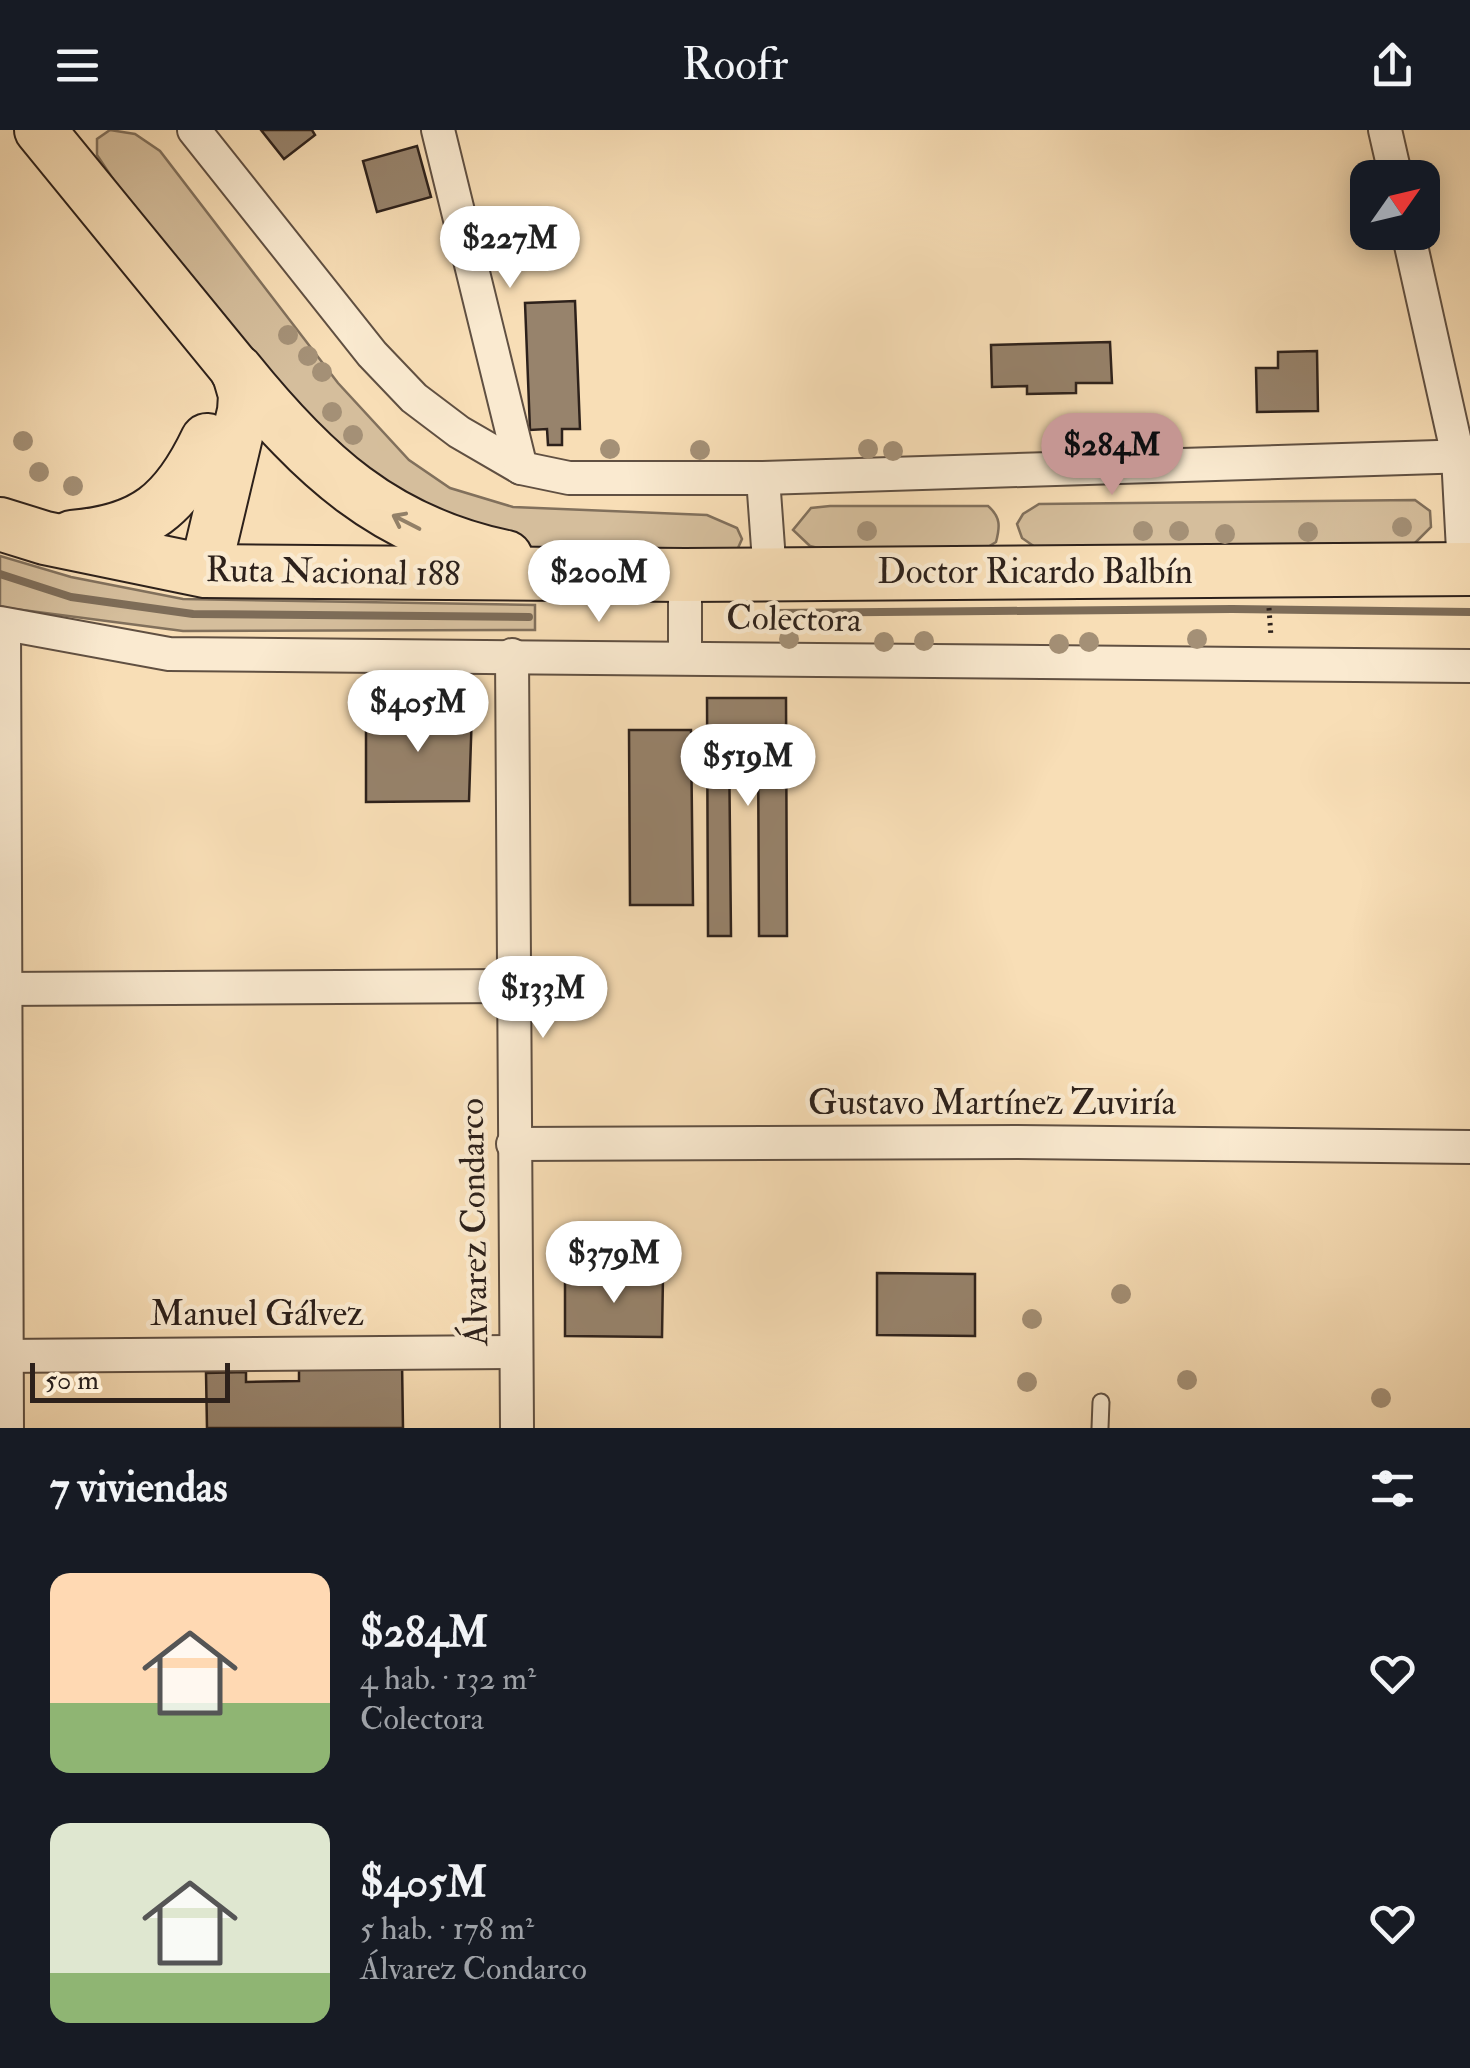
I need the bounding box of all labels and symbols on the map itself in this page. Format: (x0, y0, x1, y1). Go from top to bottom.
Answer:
north arrow (1350, 160, 1440, 250)
pin: $227M (440, 206, 580, 291)
pin: $284M (1042, 413, 1182, 498)
one-way arrow (391, 512, 421, 531)
pin: $200M (529, 540, 669, 625)
street label: Ruta Nacional 188 (205, 548, 461, 596)
street label: Doctor Ricardo Balbín (877, 550, 1193, 594)
street label: Colectora (726, 596, 863, 642)
pin: $405M (348, 670, 488, 755)
pin: $519M (678, 724, 818, 809)
pin: $133M (473, 956, 613, 1041)
street label: Gustavo Martínez Zuviría (808, 1081, 1177, 1125)
street label: Álvarez Condarco (449, 1098, 498, 1347)
pin: $379M (544, 1221, 684, 1306)
street label: Manuel Gálvez (150, 1292, 364, 1336)
scale bar (30, 1358, 230, 1402)

